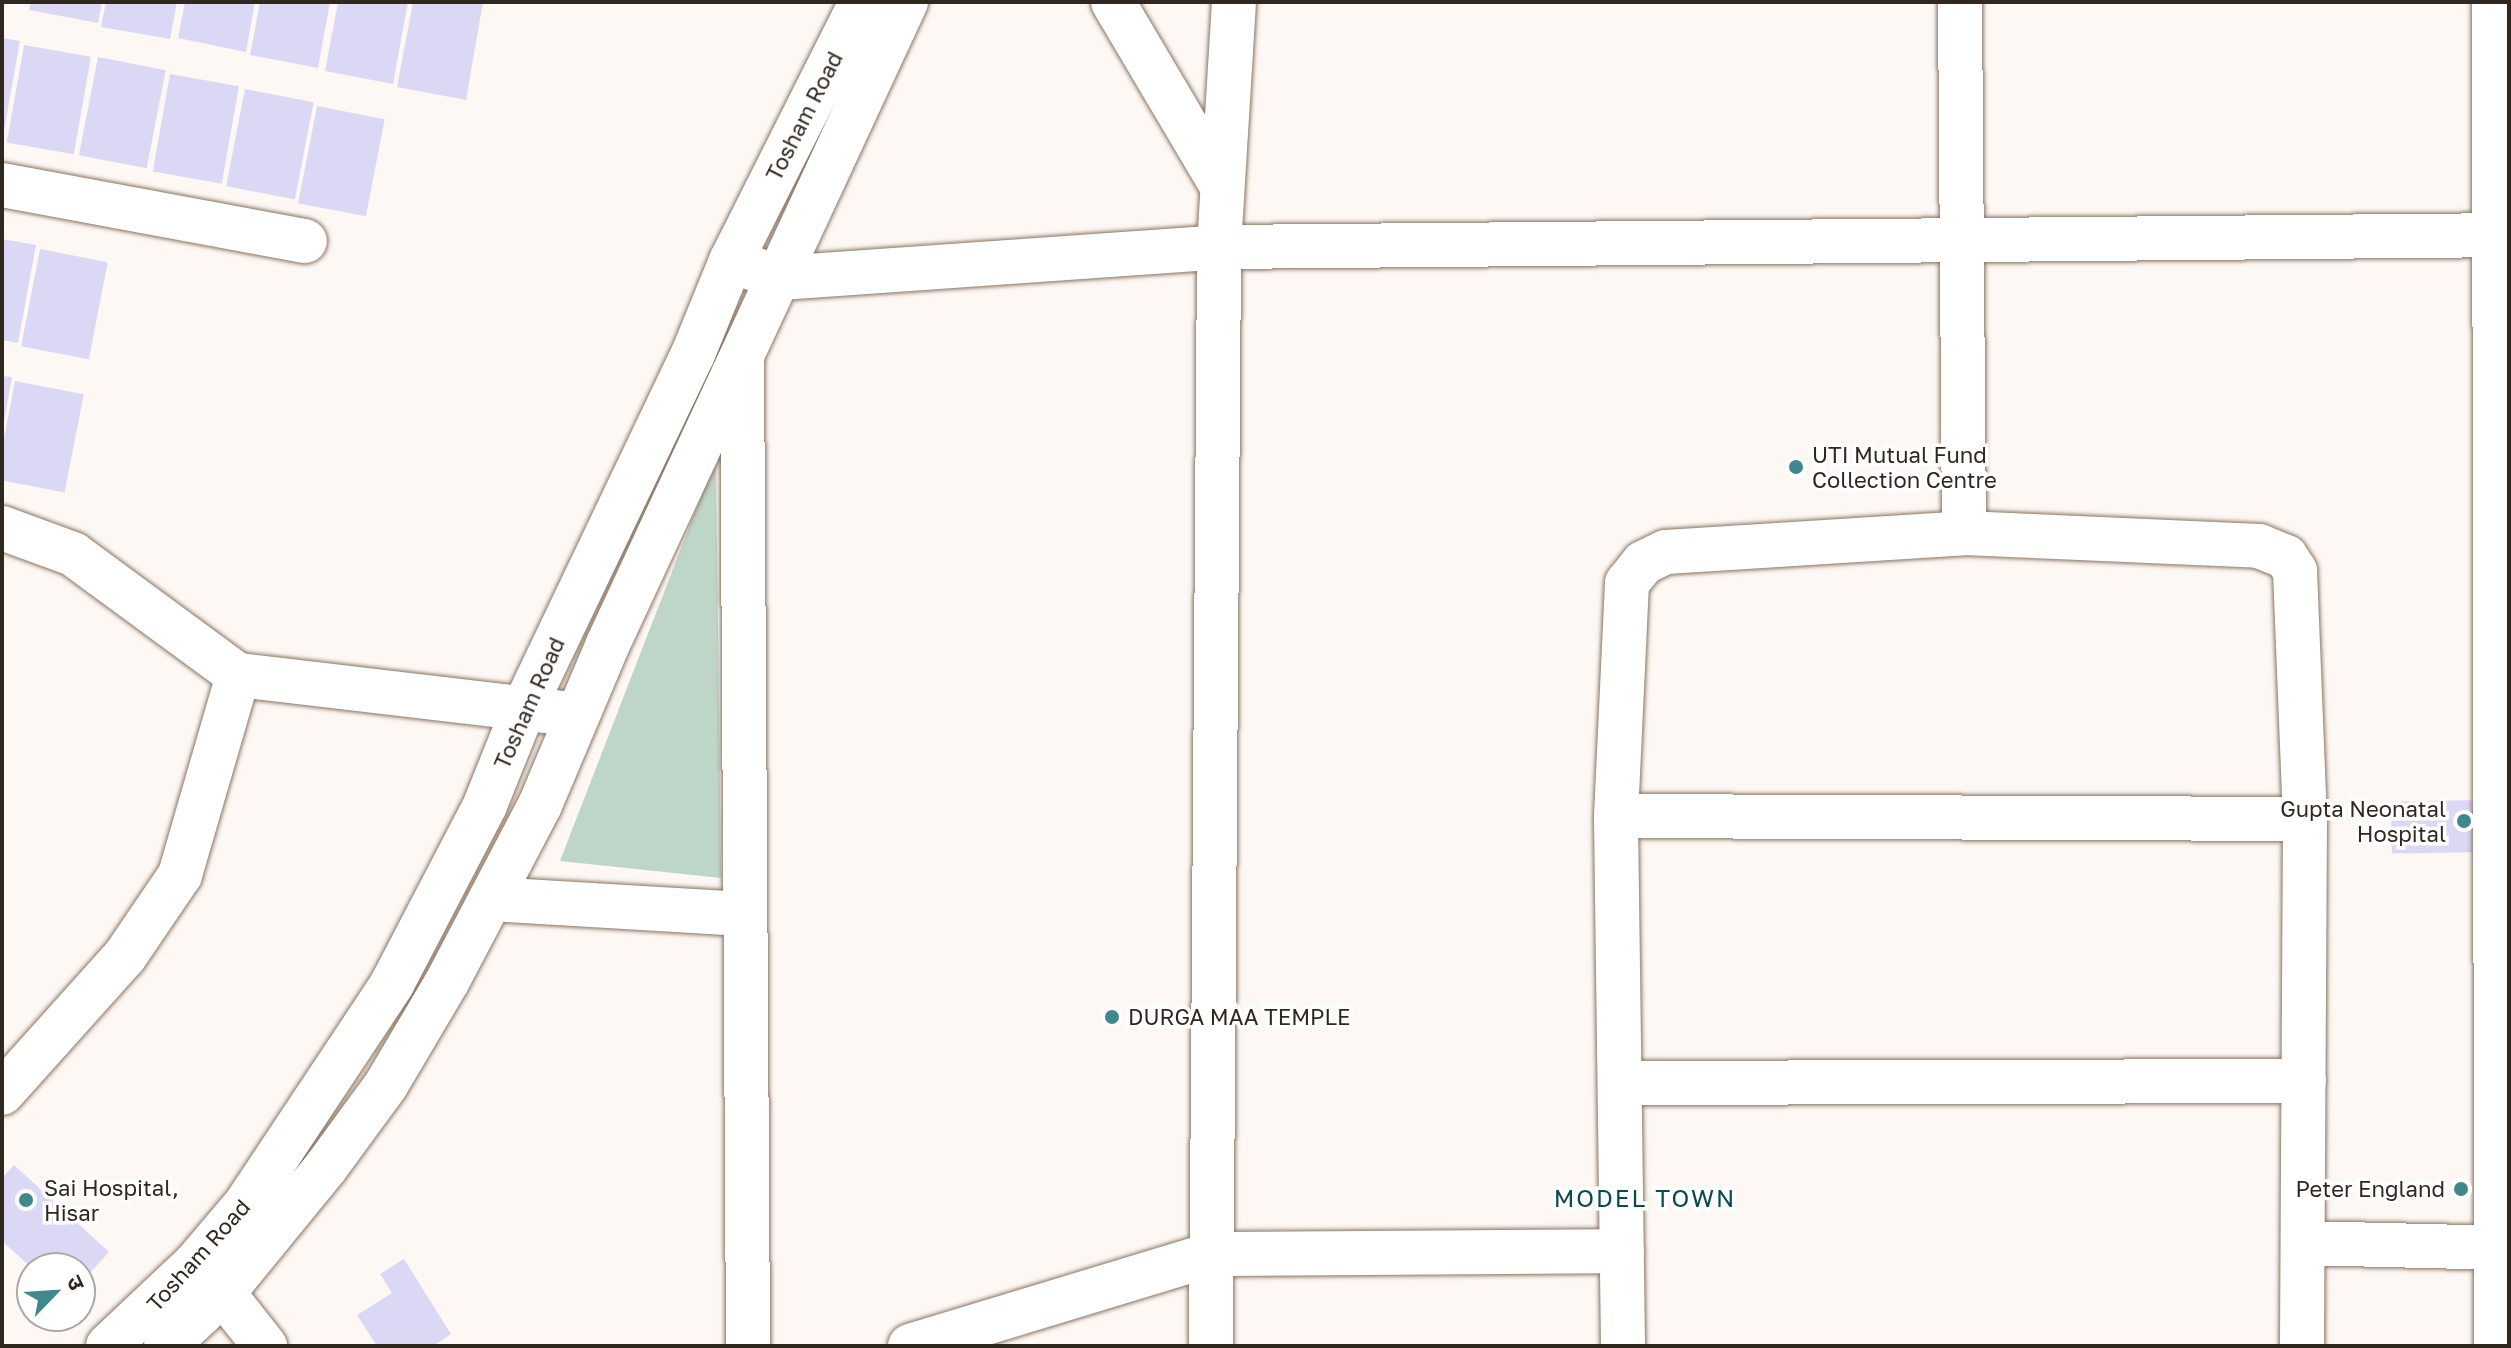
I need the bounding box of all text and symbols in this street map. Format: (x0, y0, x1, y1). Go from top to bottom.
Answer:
street label: Tosham Road (760, 47, 848, 185)
place label: UTI Mutual Fund Collection Centre (1812, 441, 1997, 492)
marker: UTI Mutual Fund Collection Centre (1787, 458, 1805, 476)
street label: Tosham Road (488, 633, 570, 773)
place label: Gupta Neonatal Hospital (2280, 795, 2446, 846)
marker: Gupta Neonatal Hospital (2453, 810, 2475, 832)
place label: DURGA MAA TEMPLE (1128, 1004, 1350, 1030)
marker: DURGA MAA TEMPLE (1103, 1008, 1121, 1026)
place label: Sai Hospital, Hisar (44, 1174, 179, 1226)
place label: Peter England (2295, 1176, 2445, 1202)
marker: Peter England (2452, 1180, 2470, 1198)
district label: MODEL TOWN (1554, 1184, 1736, 1212)
marker: Sai Hospital, Hisar (15, 1189, 37, 1211)
street label: Tosham Road (141, 1194, 255, 1316)
north arrow (16, 1252, 96, 1332)
text: उ (61, 1271, 91, 1294)

